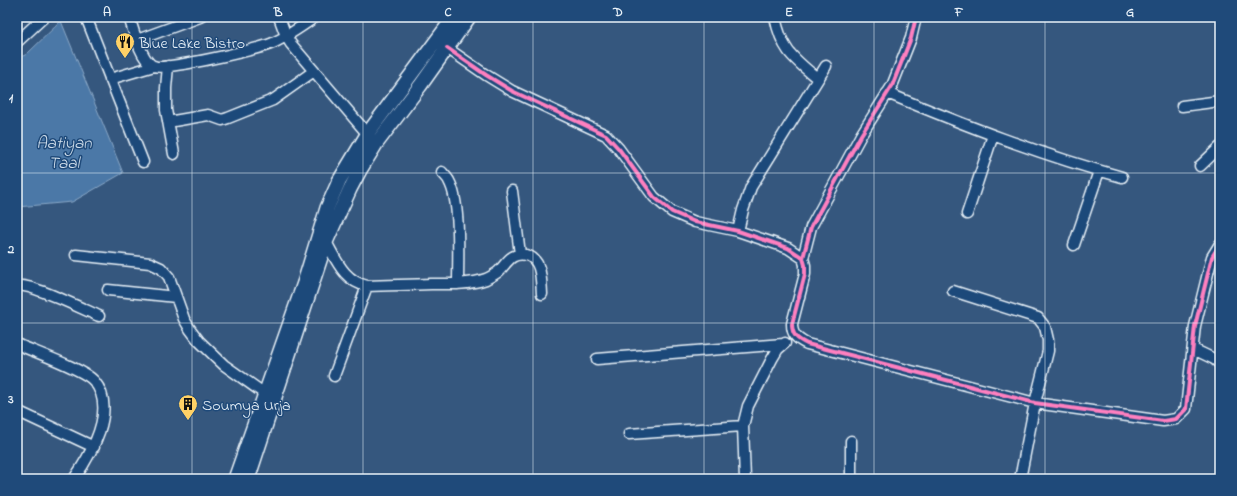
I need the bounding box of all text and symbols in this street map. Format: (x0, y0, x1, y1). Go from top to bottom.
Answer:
text: A (103, 3, 111, 22)
text: B (273, 3, 283, 22)
text: C (444, 3, 452, 22)
text: D (612, 3, 623, 22)
text: E (785, 3, 793, 22)
text: F (954, 3, 964, 22)
text: G (1126, 3, 1134, 22)
restaurant icon: Blue Lake Bistro (114, 31, 136, 59)
place label: Blue Lake Bistro (138, 32, 245, 56)
text: 1 (9, 89, 14, 108)
water label: Aatiyan Taal (36, 131, 92, 176)
text: 2 (7, 240, 15, 259)
text: 3 (7, 390, 14, 409)
building icon: Soumya Urja (177, 393, 199, 421)
place label: Soumya Urja (202, 394, 291, 418)

